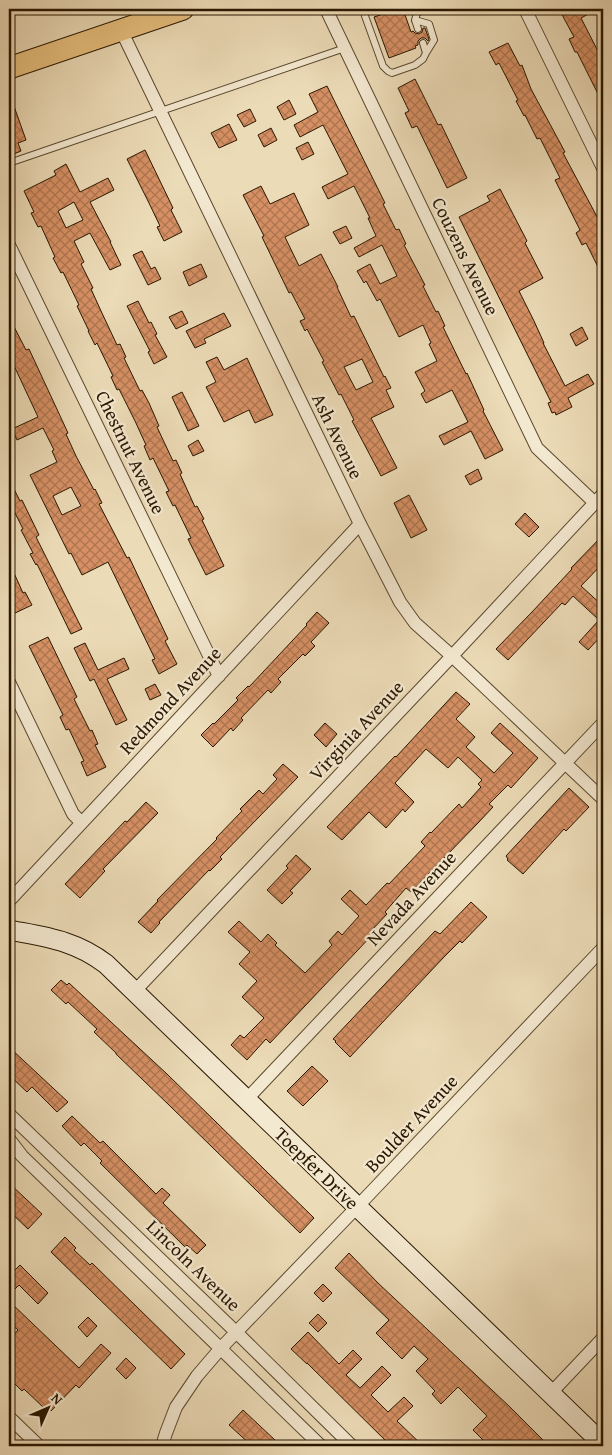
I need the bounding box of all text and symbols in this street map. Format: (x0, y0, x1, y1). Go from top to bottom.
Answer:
street label: Couzens Avenue (425, 192, 507, 320)
street label: Chestnut Avenue (89, 385, 173, 519)
street label: Ash Avenue (305, 388, 371, 484)
street label: Redmond Avenue (113, 640, 228, 760)
street label: Virginia Avenue (302, 674, 410, 786)
street label: Nevada Avenue (359, 844, 463, 952)
street label: Boulder Avenue (358, 1067, 464, 1178)
street label: Toepfer Drive (268, 1120, 366, 1216)
street label: Lincoln Avenue (140, 1213, 248, 1317)
north arrow (22, 1382, 72, 1432)
text: N (47, 1388, 68, 1410)

